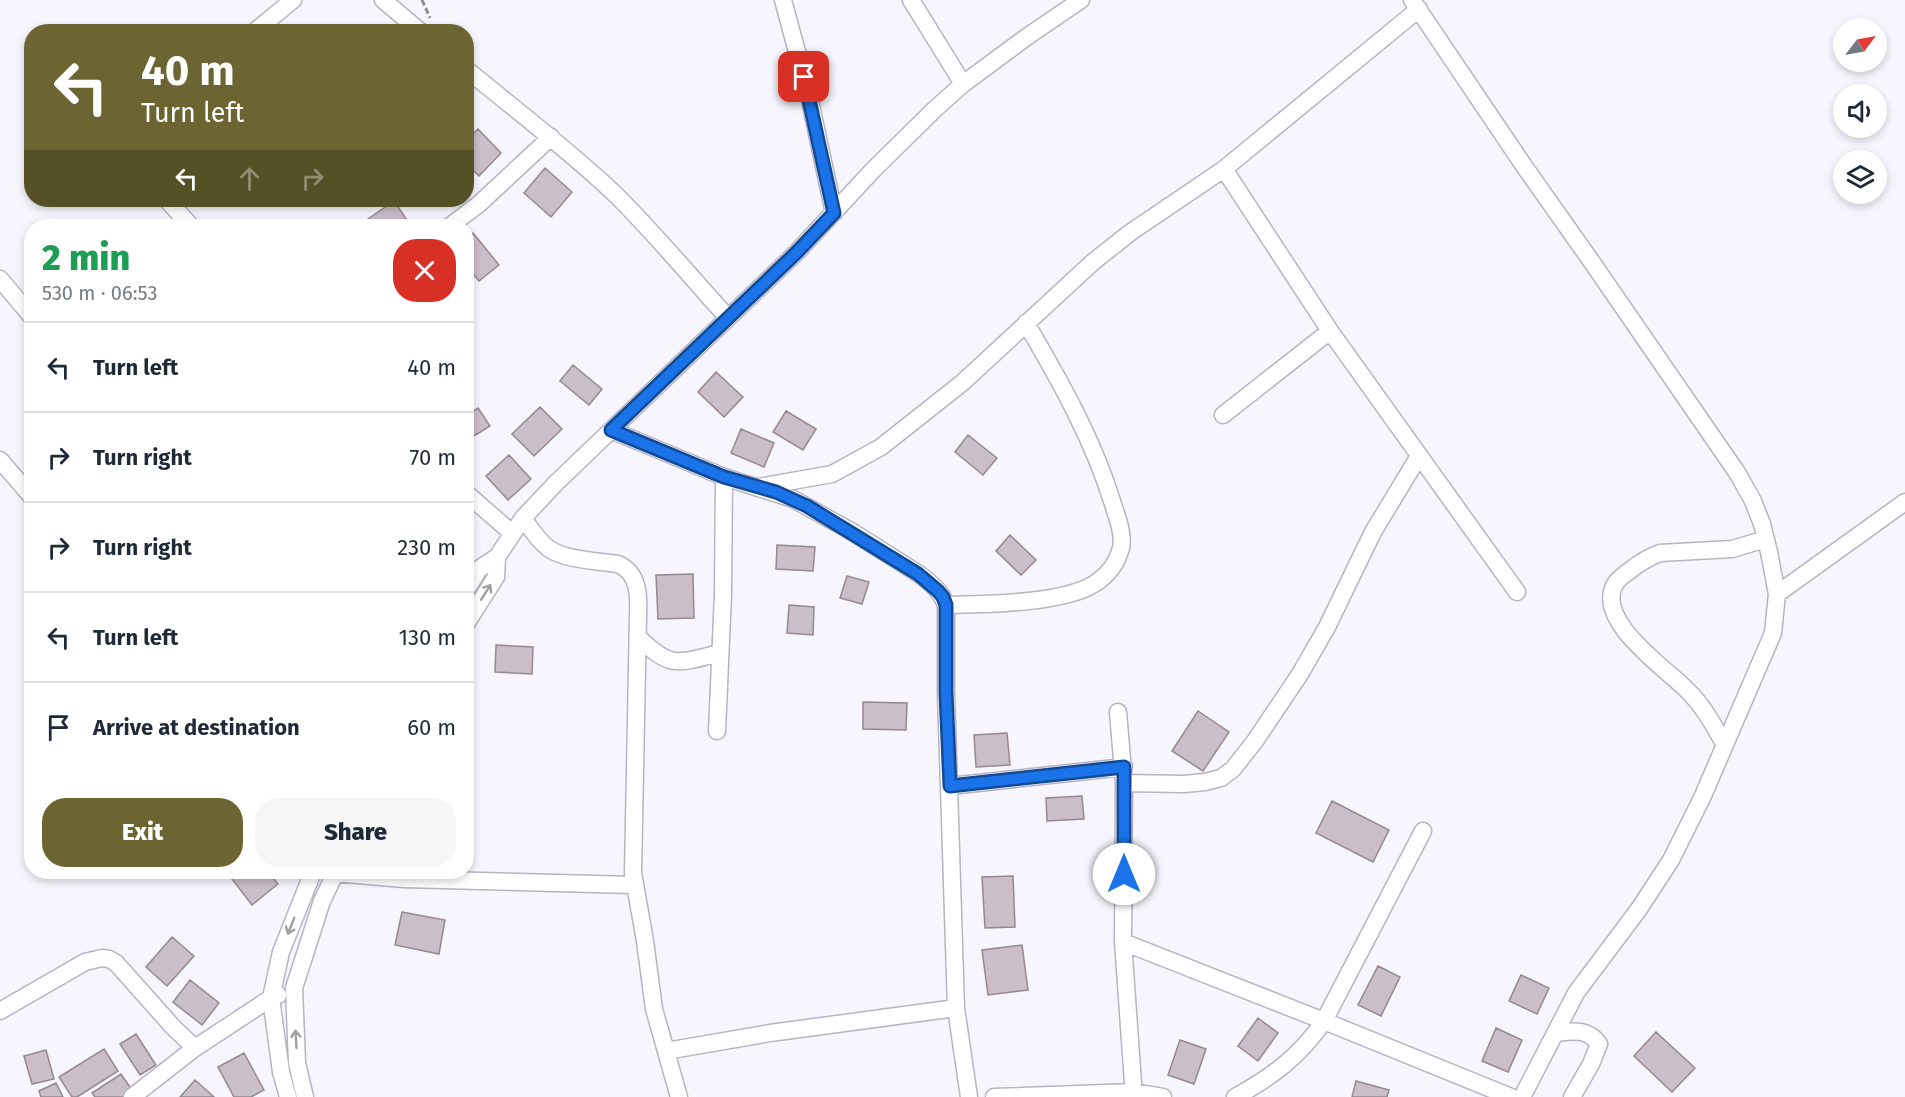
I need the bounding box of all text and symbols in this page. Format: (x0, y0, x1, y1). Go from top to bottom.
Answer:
north arrow (1833, 18, 1887, 72)
map controls (1833, 18, 1887, 204)
text: 40 m (141, 46, 235, 96)
icon: left (42, 48, 120, 126)
pin (778, 51, 829, 102)
icon: arrive (787, 60, 820, 93)
button: sound (1833, 84, 1887, 138)
text: Turn left (141, 97, 244, 129)
button: layers (1833, 150, 1887, 204)
icon: left (170, 162, 203, 195)
icon: ahead (233, 162, 266, 195)
icon: right (296, 162, 329, 195)
text: 2 min (42, 236, 130, 280)
button: close (393, 239, 456, 302)
text: 530 m · 06:53 (42, 281, 157, 305)
icon: left (42, 351, 75, 384)
text: Turn left (93, 354, 178, 381)
text: 40 m (407, 354, 456, 381)
icon: right (42, 441, 75, 474)
text: Turn right (93, 444, 192, 471)
text: 70 m (410, 444, 456, 471)
icon: right (42, 531, 75, 564)
text: Turn right (93, 534, 192, 561)
text: 230 m (397, 534, 456, 561)
one-way arrow (481, 584, 493, 601)
icon: left (42, 621, 75, 654)
text: Turn left (93, 624, 178, 651)
text: 130 m (399, 624, 456, 651)
icon: arrive (42, 711, 75, 744)
text: Arrive at destination (93, 714, 300, 741)
text: 60 m (407, 714, 456, 741)
button: Exit (42, 798, 243, 867)
button: Share (255, 798, 456, 867)
position arrow (1092, 842, 1156, 906)
one-way arrow (285, 916, 296, 935)
one-way arrow (291, 1030, 302, 1050)

